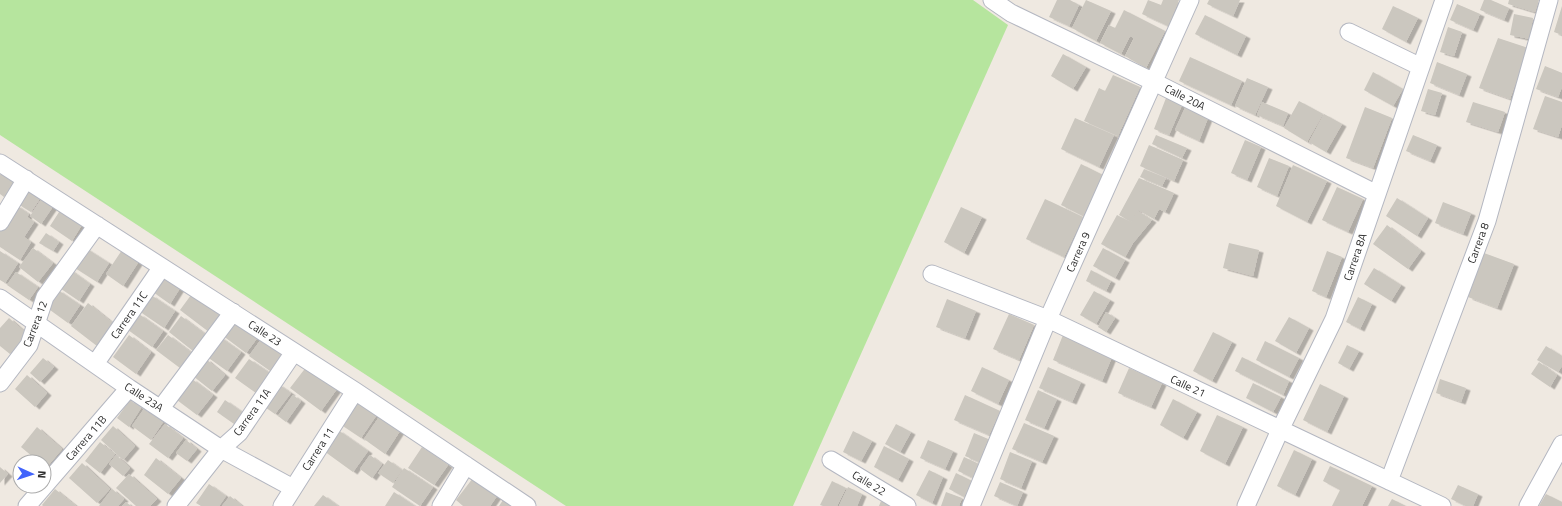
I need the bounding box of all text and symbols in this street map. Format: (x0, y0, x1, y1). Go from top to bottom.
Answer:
street label: Calle 20A (1162, 80, 1208, 114)
street label: Carrera 8 (1463, 220, 1493, 266)
street label: Carrera 9 (1062, 229, 1094, 275)
street label: Carrera 8A (1339, 231, 1371, 283)
street label: Carrera 11C (107, 288, 151, 342)
street label: Carrera 12 (19, 298, 51, 350)
street label: Calle 23 (245, 316, 285, 350)
street label: Calle 21 (1168, 371, 1208, 401)
street label: Calle 23A (121, 378, 167, 416)
street label: Carrera 11A (229, 385, 275, 439)
street label: Carrera 11B (62, 412, 110, 464)
street label: Carrera 11 (298, 424, 338, 474)
north arrow (12, 454, 52, 494)
street label: Calle 22 (849, 467, 889, 499)
text: N (34, 470, 50, 479)

